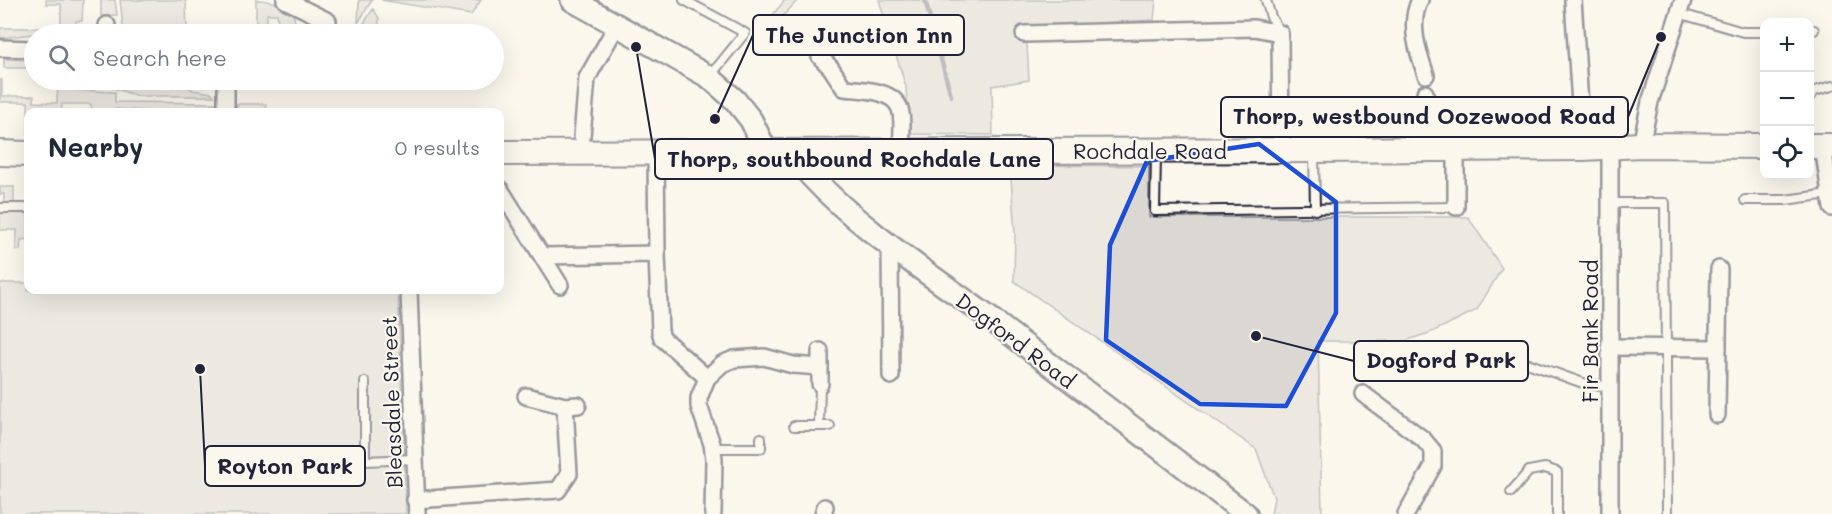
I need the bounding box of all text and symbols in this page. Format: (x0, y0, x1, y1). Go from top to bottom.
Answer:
callout: The Junction Inn (753, 15, 964, 55)
map controls (1760, 18, 1814, 180)
button: + (1760, 18, 1814, 72)
text: The Junction Inn (765, 20, 953, 49)
search box (24, 24, 504, 90)
icon: search (45, 41, 78, 74)
text: Search here (93, 43, 227, 72)
button: − (1760, 72, 1814, 126)
callout: Thorp, westbound Oozewood Road (1221, 97, 1628, 137)
text: Thorp, westbound Oozewood Road (1233, 101, 1615, 130)
button: locate (1760, 126, 1814, 180)
text: Nearby (48, 130, 143, 164)
text: 0 results (395, 134, 480, 160)
street label: Rochdale Road (1073, 137, 1227, 164)
callout: Thorp, southbound Rochdale Lane (655, 139, 1053, 179)
text: Thorp, southbound Rochdale Lane (667, 144, 1041, 173)
street label: Fir Bank Road (1576, 259, 1603, 403)
street label: Dogford Road (951, 286, 1081, 394)
street label: Bleasdale Street (374, 315, 408, 489)
callout: Dogford Park (1354, 341, 1528, 381)
text: Dogford Park (1366, 345, 1516, 374)
callout: Royton Park (205, 446, 365, 486)
text: Royton Park (217, 451, 353, 480)

